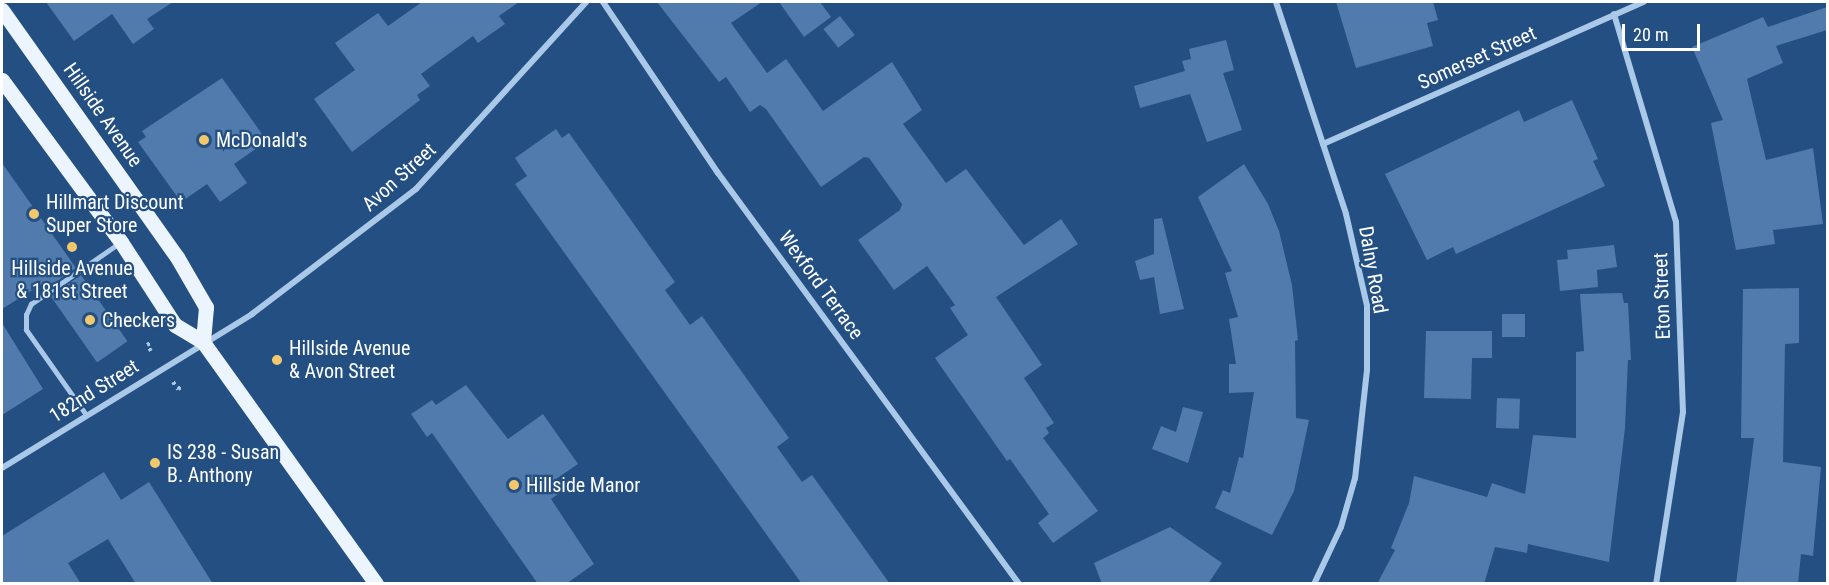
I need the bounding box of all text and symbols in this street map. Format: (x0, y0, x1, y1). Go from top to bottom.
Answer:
scale bar (1625, 12, 1703, 50)
street label: Somerset Street (1414, 21, 1540, 95)
text: 20 m (1633, 24, 1668, 45)
street label: Hillside Avenue (58, 58, 148, 172)
place label: McDonald's (216, 128, 307, 152)
marker: McDonald's (197, 133, 211, 147)
street label: Avon Street (357, 138, 441, 216)
place label: Hillmart Discount Super Store (46, 190, 184, 237)
marker: Hillmart Discount Super Store (27, 207, 41, 221)
street label: Dalny Road (1354, 224, 1392, 316)
street label: Wexford Terrace (773, 226, 869, 344)
marker: Hillside Avenue & 181st Street (65, 240, 79, 254)
street label: Eton Street (1648, 252, 1676, 340)
place label: Hillside Avenue & 181st Street (11, 256, 133, 303)
place label: Checkers (102, 308, 175, 332)
marker: Checkers (83, 313, 97, 327)
place label: Hillside Avenue & Avon Street (289, 336, 410, 383)
marker: Hillside Avenue & Avon Street (270, 353, 284, 367)
street label: 182nd Street (45, 354, 143, 428)
place label: IS 238 - Susan B. Anthony (167, 440, 279, 487)
marker: IS 238 - Susan B. Anthony (148, 456, 162, 470)
place label: Hillside Manor (526, 473, 640, 497)
marker: Hillside Manor (507, 478, 521, 492)

